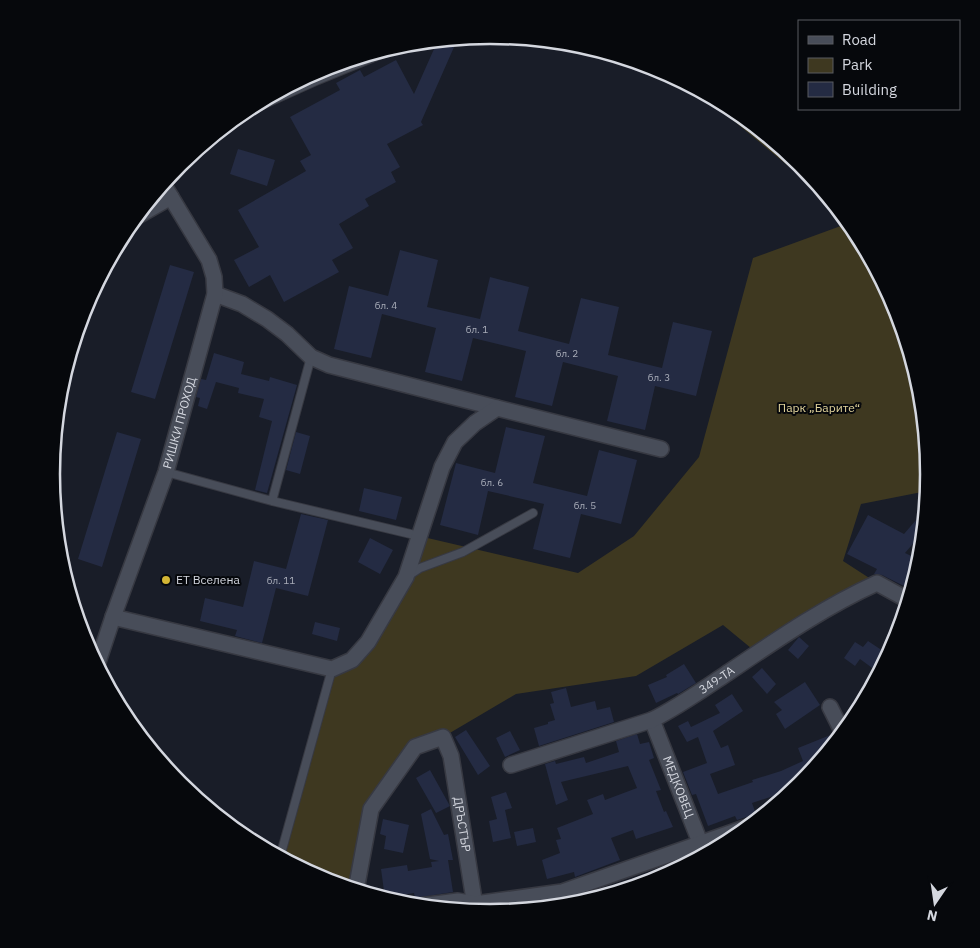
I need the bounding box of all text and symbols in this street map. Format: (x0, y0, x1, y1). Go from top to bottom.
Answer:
legend (798, 20, 960, 110)
text: Road (842, 30, 877, 49)
text: Park (842, 55, 872, 74)
text: Building (842, 80, 897, 99)
house number: бл. 4 (375, 299, 397, 312)
house number: бл. 1 (466, 323, 488, 336)
house number: бл. 2 (556, 347, 578, 360)
house number: бл. 3 (648, 371, 670, 384)
street label: РИШКИ ПРОХОД (159, 375, 199, 470)
park label: Парк „Барите“ (778, 400, 860, 415)
house number: бл. 6 (481, 476, 503, 489)
house number: бл. 5 (574, 499, 596, 512)
place label: ЕТ Вселена (176, 572, 241, 587)
marker: ЕТ Вселена (160, 574, 172, 586)
house number: бл. 11 (267, 574, 295, 587)
street label: 349-ТА (696, 662, 737, 697)
street label: МЕДКОВЕЦ (660, 754, 698, 820)
street label: ДРЪСТЪР (451, 796, 474, 853)
north arrow (910, 878, 960, 928)
text: N (925, 906, 939, 926)

